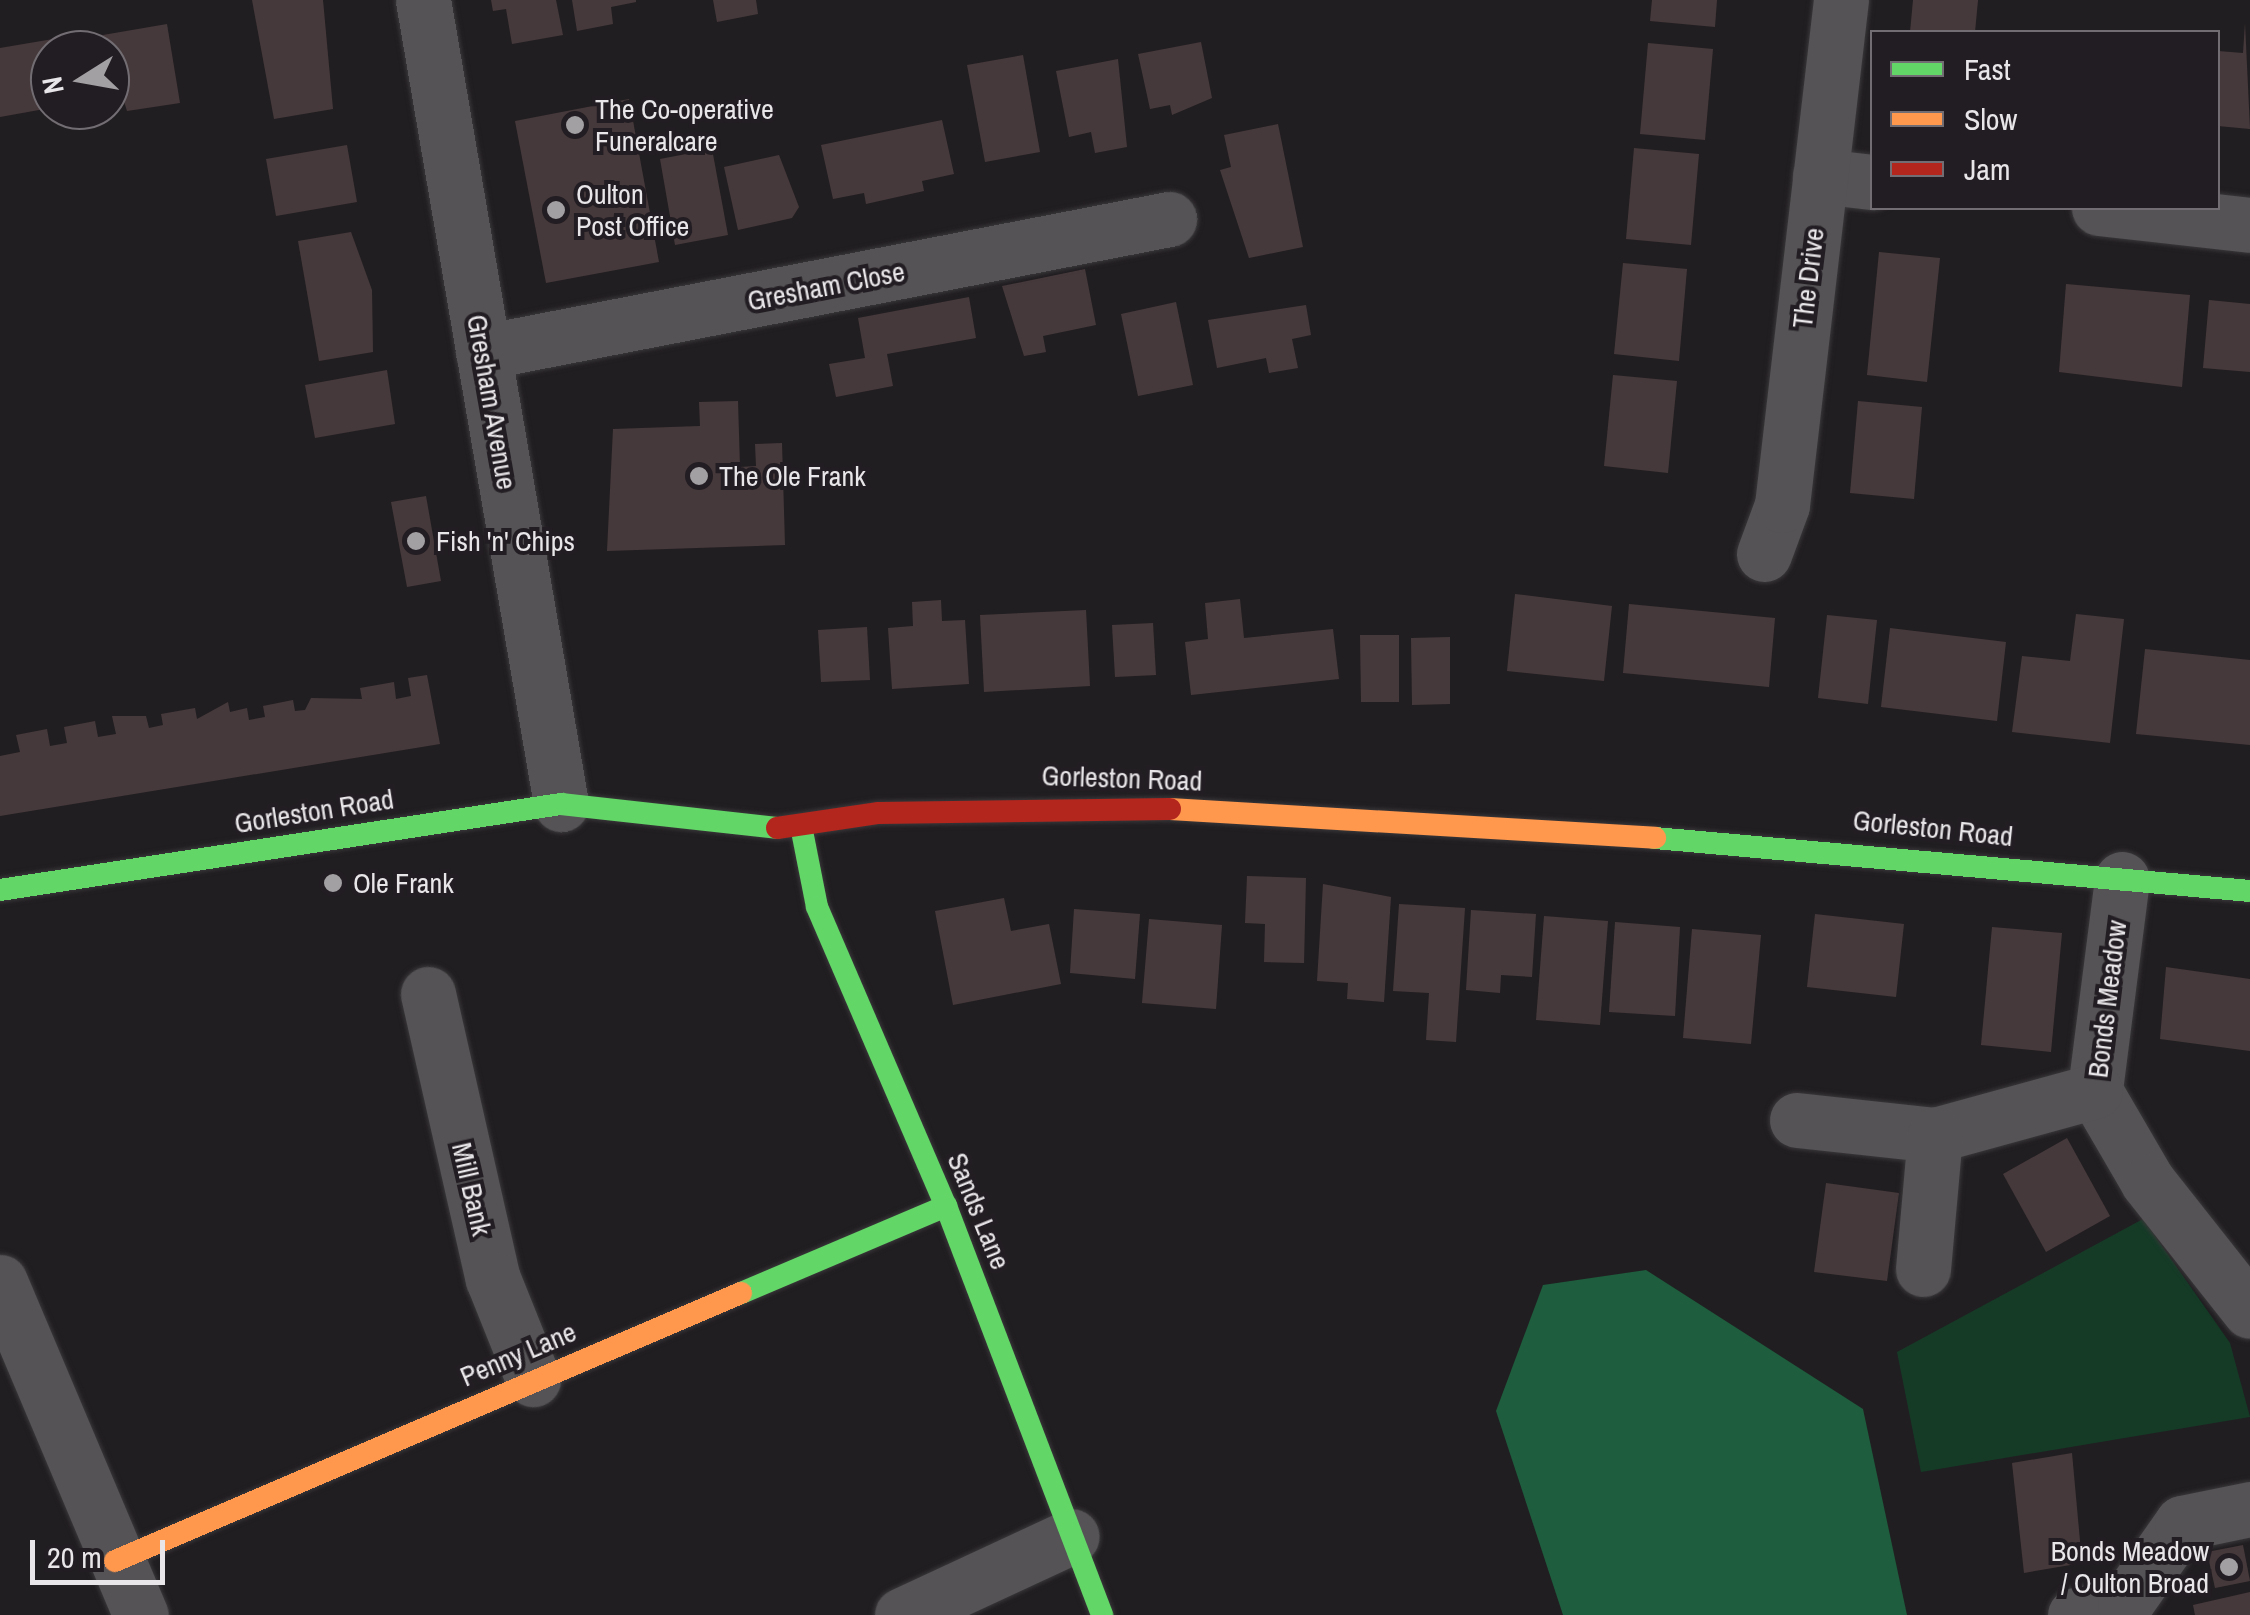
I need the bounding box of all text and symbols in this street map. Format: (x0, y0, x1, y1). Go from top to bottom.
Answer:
north arrow (30, 30, 130, 130)
legend (1870, 30, 2220, 210)
text: Fast (1964, 49, 2011, 89)
text: N (32, 74, 73, 97)
place label: The Co-operative Funeralcare (595, 92, 774, 158)
text: Slow (1964, 99, 2017, 139)
marker: The Co-operative Funeralcare (564, 114, 586, 136)
text: Jam (1964, 149, 2010, 189)
place label: Oulton Post Office (576, 177, 689, 243)
marker: Oulton Post Office (545, 199, 567, 221)
street label: The Drive (1785, 226, 1831, 330)
street label: Gresham Close (745, 254, 907, 318)
street label: Gresham Avenue (460, 311, 524, 493)
place label: The Ole Frank (719, 459, 866, 493)
marker: The Ole Frank (688, 465, 710, 487)
place label: Fish 'n' Chips (436, 524, 575, 558)
marker: Fish 'n' Chips (405, 530, 427, 552)
street label: Gorleston Road (1041, 758, 1203, 798)
street label: Gorleston Road (232, 782, 396, 840)
street label: Gorleston Road (1851, 803, 2015, 853)
place label: Ole Frank (353, 866, 454, 900)
marker: Ole Frank (322, 872, 344, 894)
street label: Bonds Meadow (2081, 918, 2133, 1080)
street label: Mill Bank (445, 1139, 499, 1239)
street label: Sands Lane (940, 1148, 1018, 1274)
street label: Penny Lane (455, 1315, 581, 1393)
scale bar (35, 1520, 170, 1582)
place label: Bonds Meadow / Oulton Broad (2051, 1534, 2209, 1600)
text: 20 m (47, 1537, 102, 1577)
marker: Bonds Meadow / Oulton Broad (2218, 1556, 2240, 1578)

